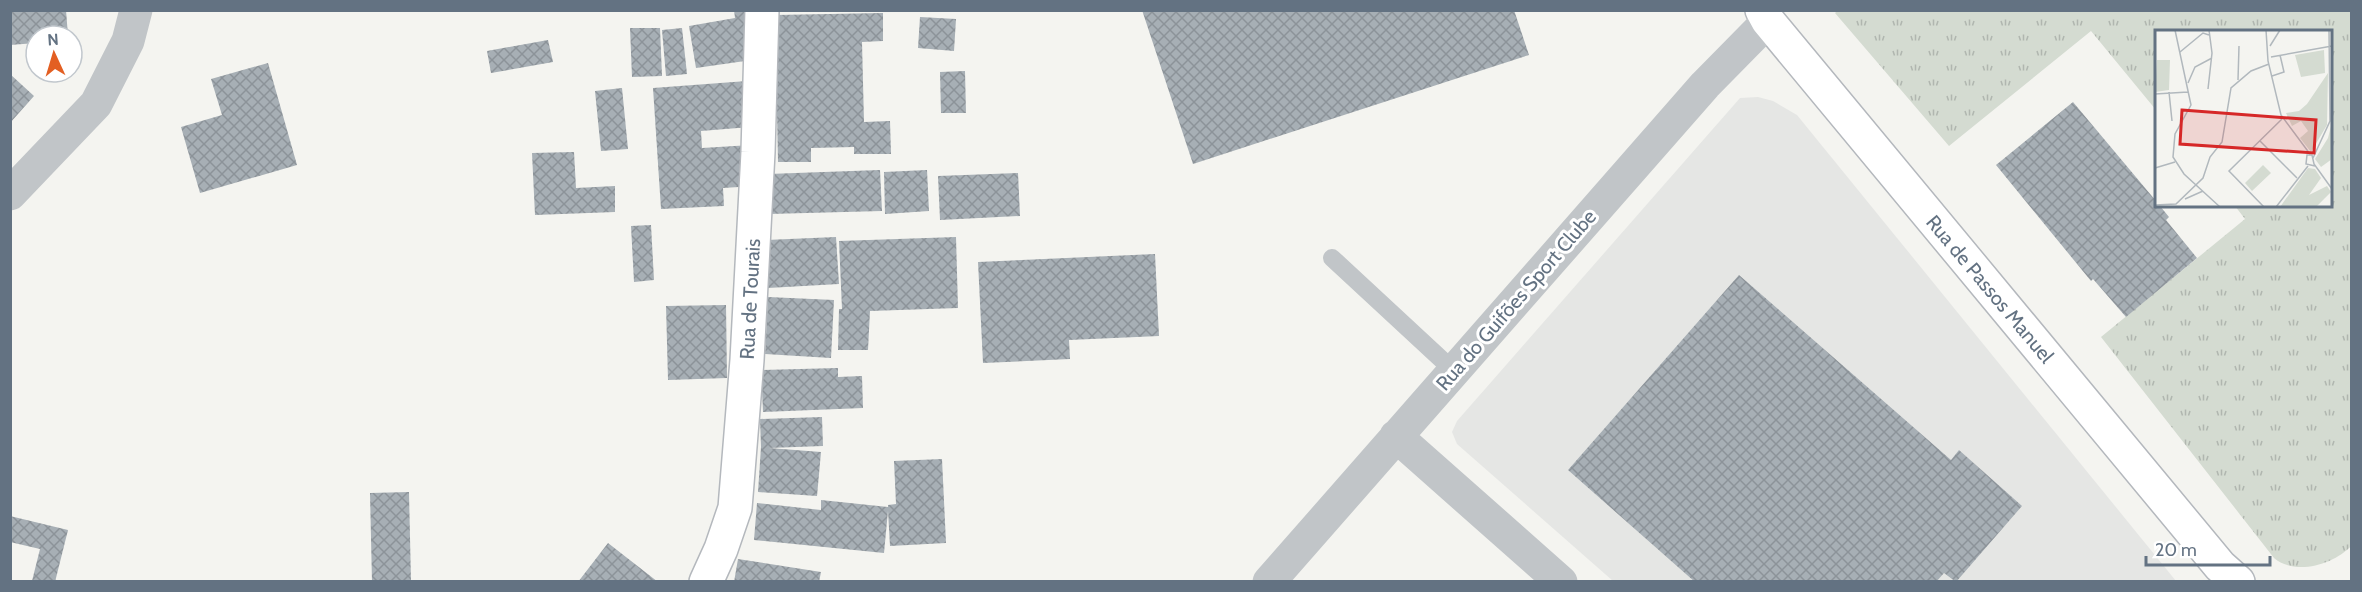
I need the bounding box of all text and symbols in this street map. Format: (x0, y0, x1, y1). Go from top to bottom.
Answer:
north arrow (24, 24, 84, 84)
text: N (47, 30, 59, 49)
inset map (2155, 30, 2332, 207)
street label: Rua do Guifões Sport Clube (1431, 205, 1601, 395)
street label: Rua de Passos Manuel (1921, 210, 2059, 368)
street label: Rua de Tourais (735, 238, 765, 360)
scale bar (2146, 529, 2270, 567)
text: 20 m (2155, 539, 2197, 561)

